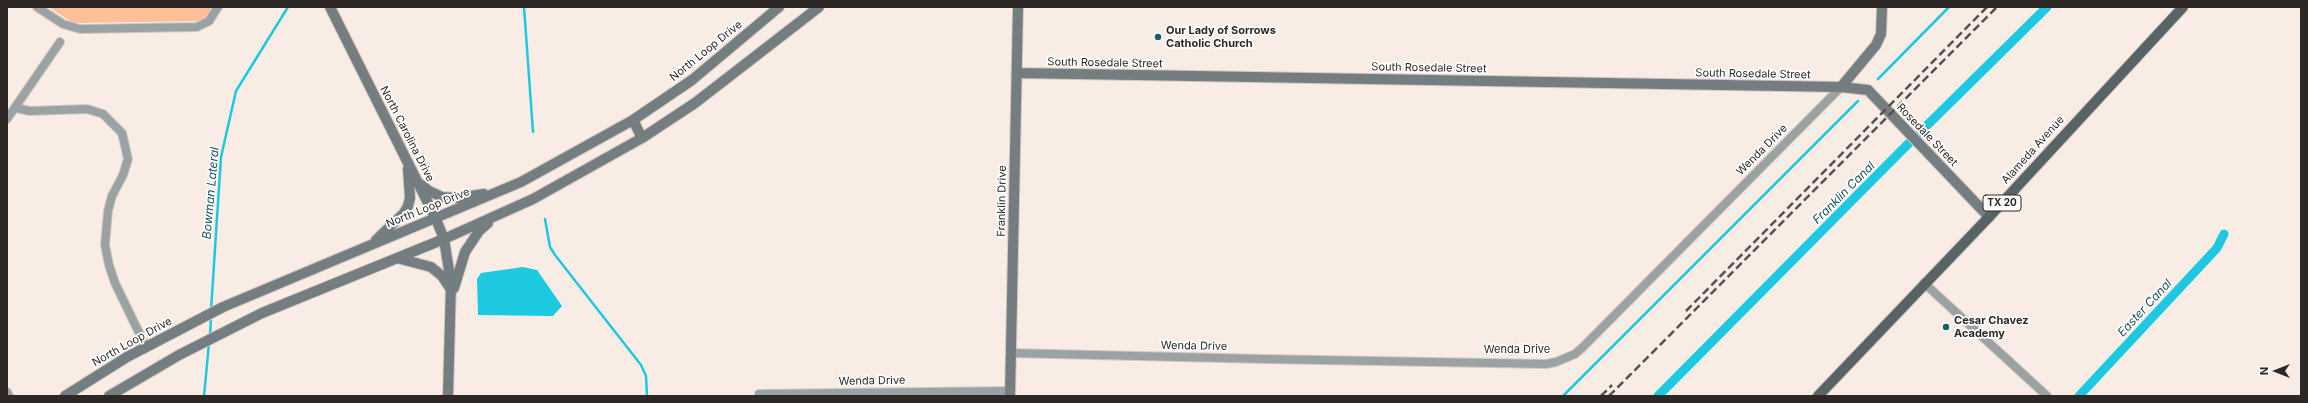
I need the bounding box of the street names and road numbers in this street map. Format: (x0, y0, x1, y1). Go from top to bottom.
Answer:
street label: North Loop Drive (667, 18, 745, 84)
street label: South Rosedale Street (1047, 55, 1163, 71)
street label: South Rosedale Street (1371, 60, 1487, 76)
street label: South Rosedale Street (1695, 66, 1811, 82)
street label: North Carolina Drive (377, 84, 437, 184)
street label: Rosedale Street (1894, 101, 1960, 169)
street label: Alameda Avenue (1999, 113, 2067, 187)
street label: Wenda Drive (1734, 122, 1790, 178)
street label: Franklin Drive (995, 165, 1009, 237)
street label: North Loop Drive (384, 185, 472, 231)
road number: TX 20 (1983, 195, 2021, 211)
street label: North Loop Drive (90, 315, 174, 369)
street label: Wenda Drive (1161, 339, 1227, 353)
street label: Wenda Drive (1484, 343, 1550, 357)
street label: Wenda Drive (839, 374, 905, 388)

